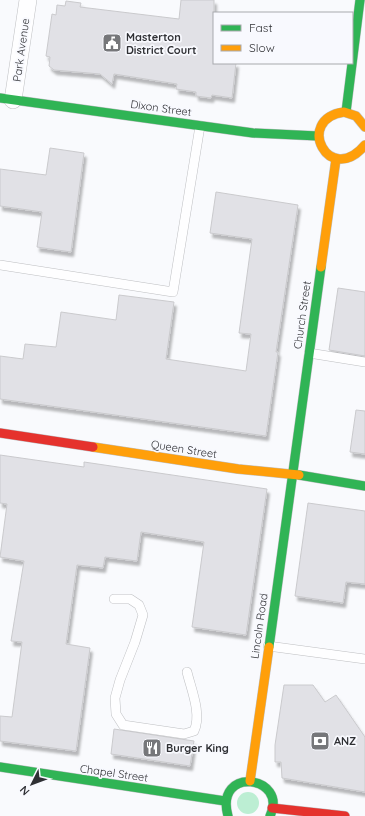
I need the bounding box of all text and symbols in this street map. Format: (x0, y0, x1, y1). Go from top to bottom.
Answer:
legend (213, 12, 353, 64)
street label: Park Avenue (10, 17, 32, 83)
text: Fast (249, 20, 273, 35)
place label: Masterton District Court (126, 30, 196, 57)
public building icon: Masterton District Court (101, 32, 123, 54)
text: Slow (249, 40, 275, 55)
street label: Dixon Street (130, 97, 193, 119)
street label: Church Street (290, 280, 314, 350)
street label: Queen Street (150, 437, 218, 461)
street label: Lincoln Road (247, 592, 271, 660)
bank icon: ANZ (309, 730, 331, 752)
place label: ANZ (334, 734, 356, 748)
restaurant icon: Burger King (141, 737, 163, 759)
place label: Burger King (166, 741, 229, 755)
street label: Chapel Street (79, 761, 149, 785)
north arrow (12, 764, 52, 804)
text: N (17, 783, 32, 798)

